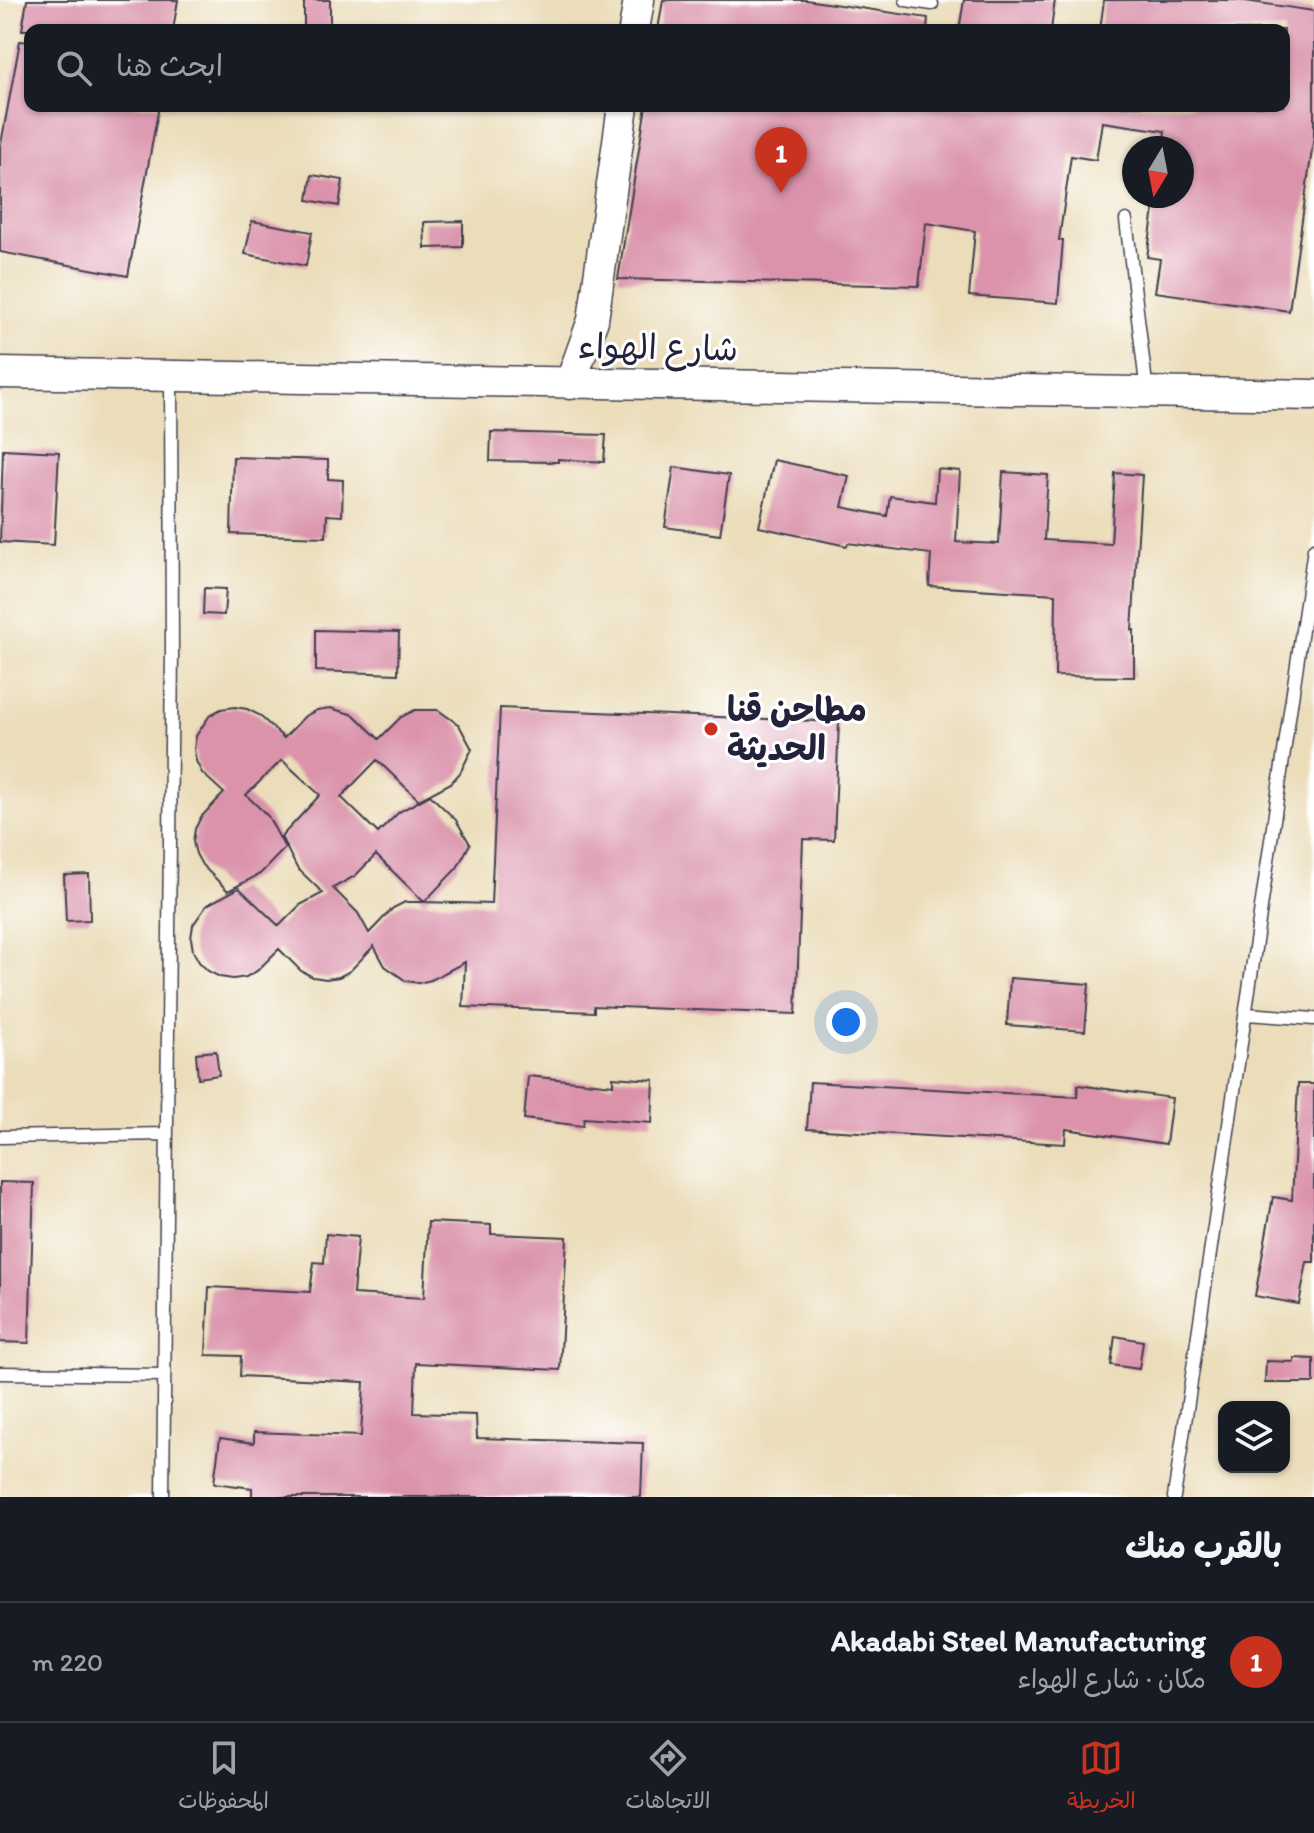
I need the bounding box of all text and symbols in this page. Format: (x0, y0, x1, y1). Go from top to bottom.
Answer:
search box (24, 24, 1290, 112)
icon: search (52, 46, 96, 90)
text: ابحث هنا (116, 47, 223, 84)
pin: 1 (755, 127, 807, 193)
north arrow (1122, 136, 1194, 208)
street label: شارع الهواء (578, 326, 738, 372)
place label: مطاحن قنا الحديثة (727, 689, 867, 769)
marker: مطاحن قنا الحديثة (702, 720, 720, 738)
your location (826, 1002, 866, 1042)
map controls (1218, 1401, 1290, 1473)
button: layers (1218, 1401, 1290, 1473)
text: بالقرب منك (1125, 1526, 1282, 1567)
text: Akadabi Steel Manufacturing (831, 1622, 1206, 1659)
text: 220 m (32, 1646, 103, 1678)
text: 1 (1250, 1646, 1262, 1678)
text: مكان · شارع الهواء (1017, 1663, 1206, 1695)
tab: المحفوظات (178, 1736, 269, 1820)
tab: الاتجاهات (626, 1736, 710, 1820)
tab: الخريطة (1067, 1736, 1136, 1820)

